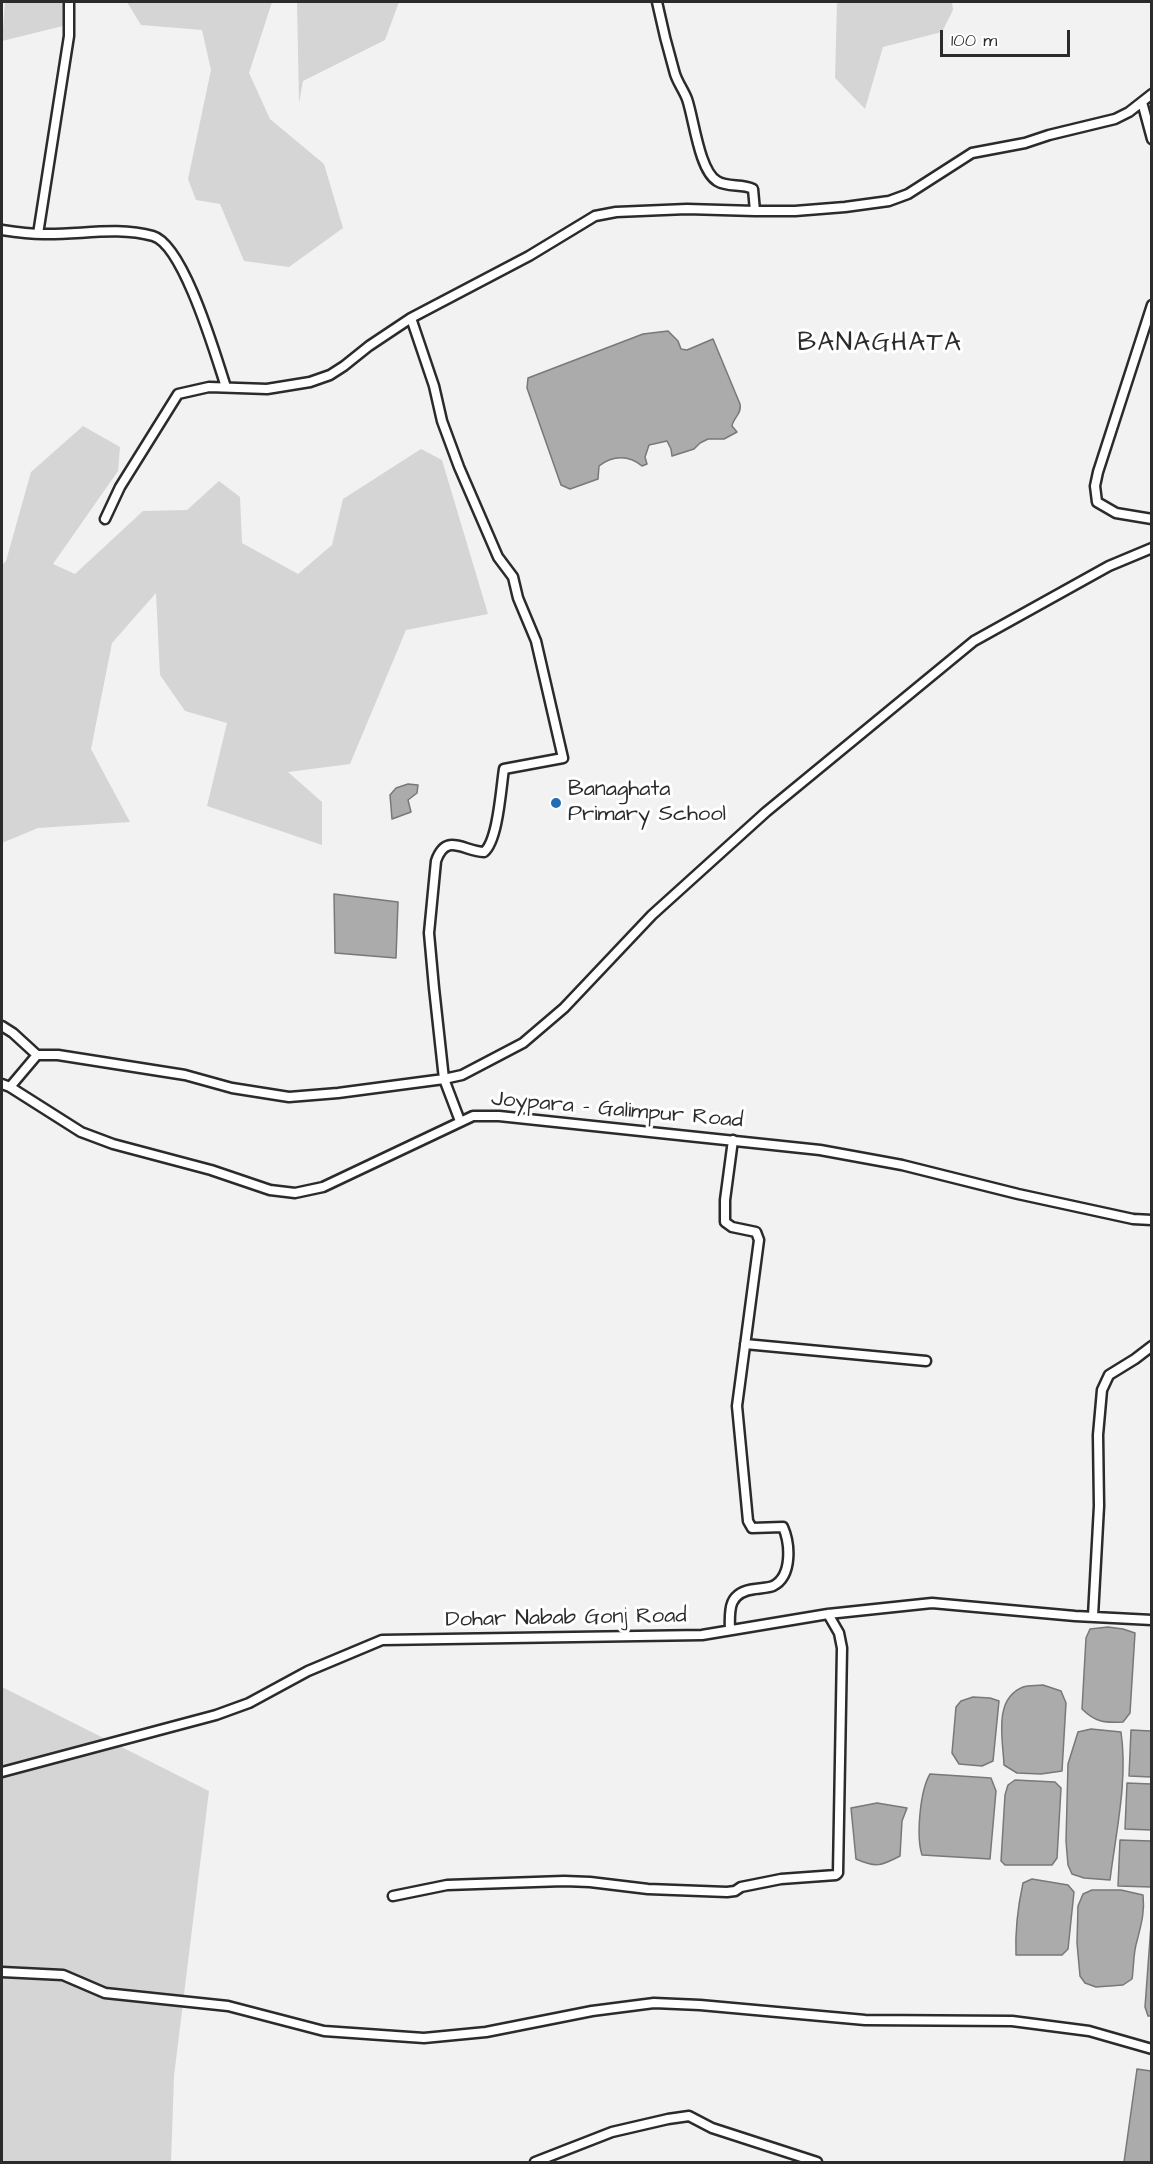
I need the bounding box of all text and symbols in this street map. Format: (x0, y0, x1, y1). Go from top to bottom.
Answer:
scale bar (943, 18, 1074, 56)
text: 100 m (951, 28, 997, 53)
district label: BANAGHATA (798, 329, 962, 361)
place label: Banaghata Primary School (568, 777, 726, 828)
marker: Banaghata Primary School (549, 796, 563, 810)
street label: Joypara - Galimpur Road (490, 1087, 744, 1135)
street label: Dohar Nabab Gonj Road (445, 1604, 687, 1634)

